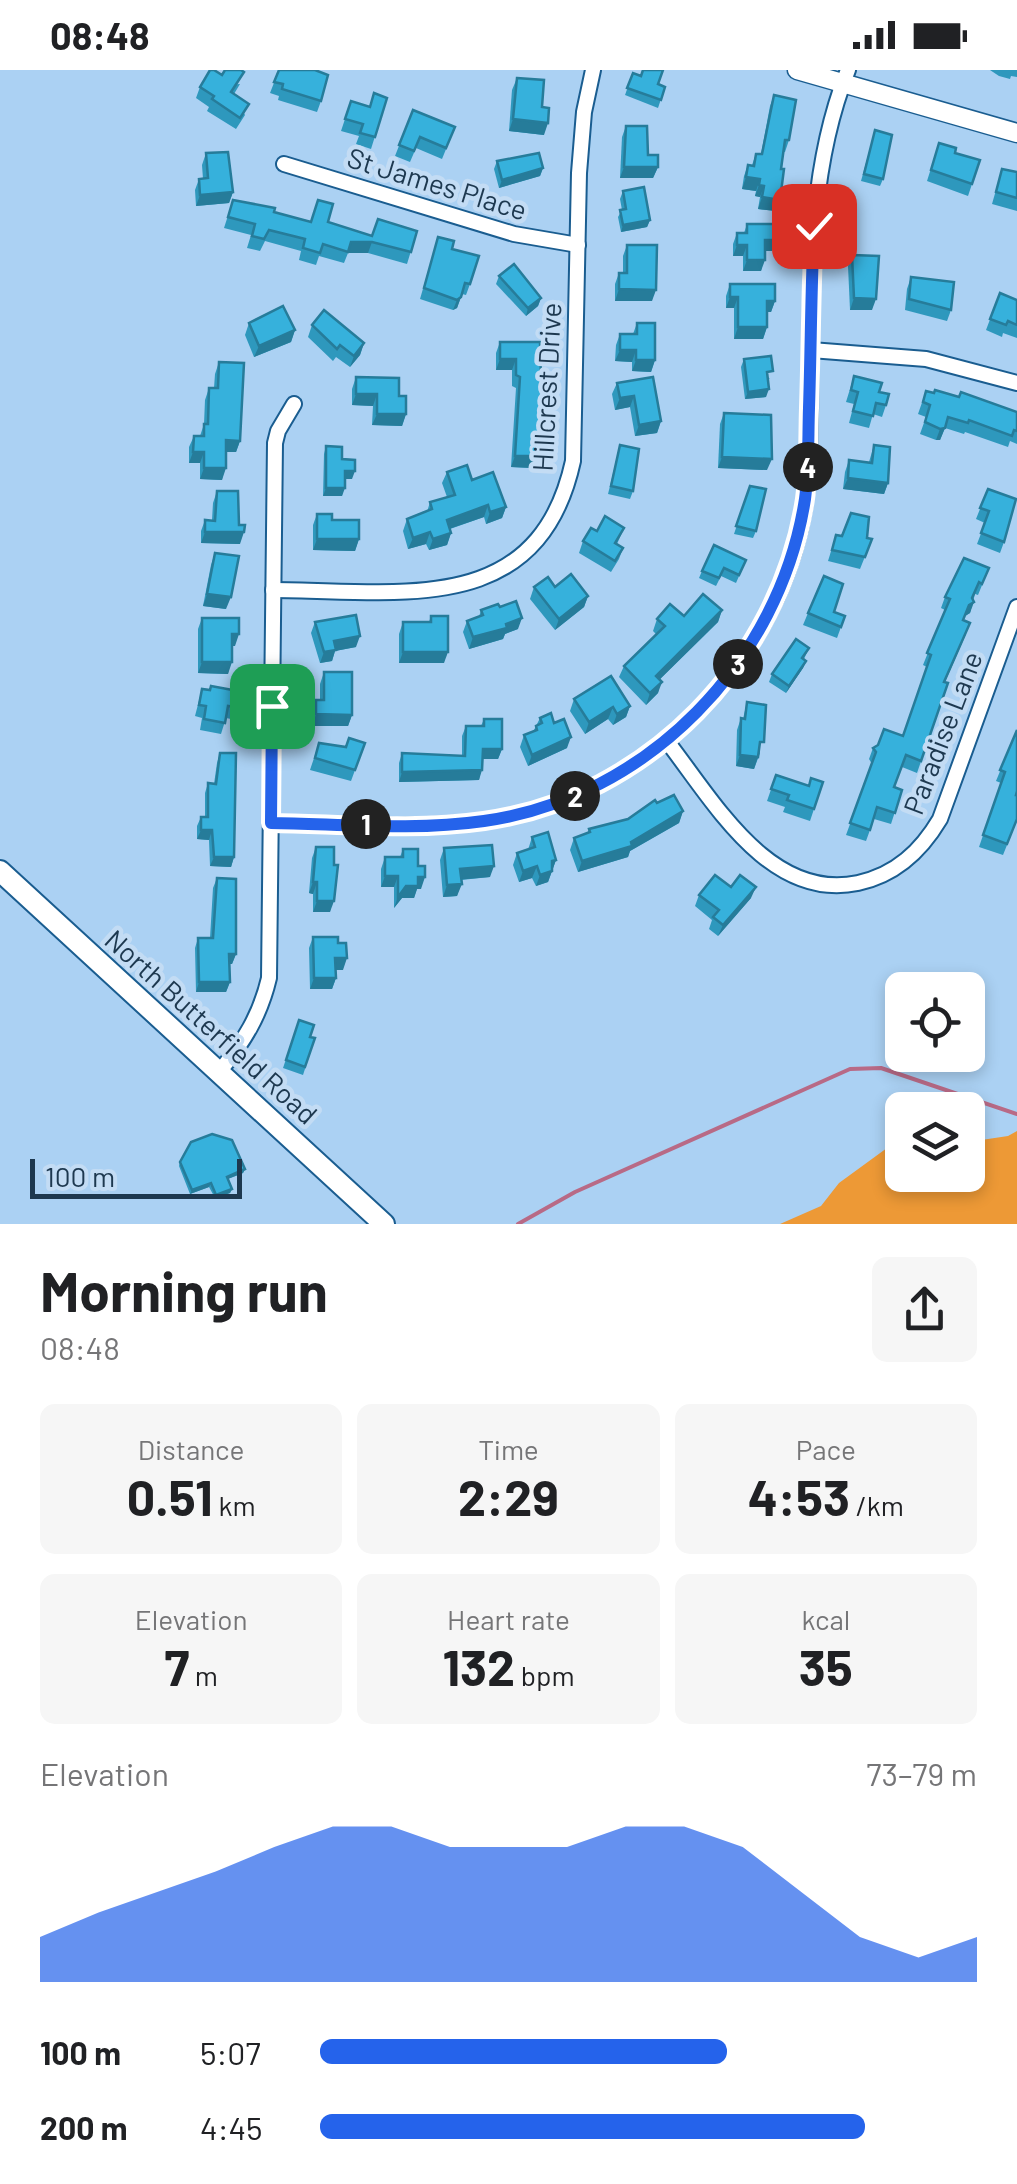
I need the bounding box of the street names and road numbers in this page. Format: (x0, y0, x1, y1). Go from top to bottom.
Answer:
street label: St James Place (343, 140, 531, 226)
street label: Hillcrest Drive (525, 302, 567, 472)
street label: Paradise Lane (895, 646, 989, 819)
street label: North Butterfield Road (98, 922, 325, 1131)

